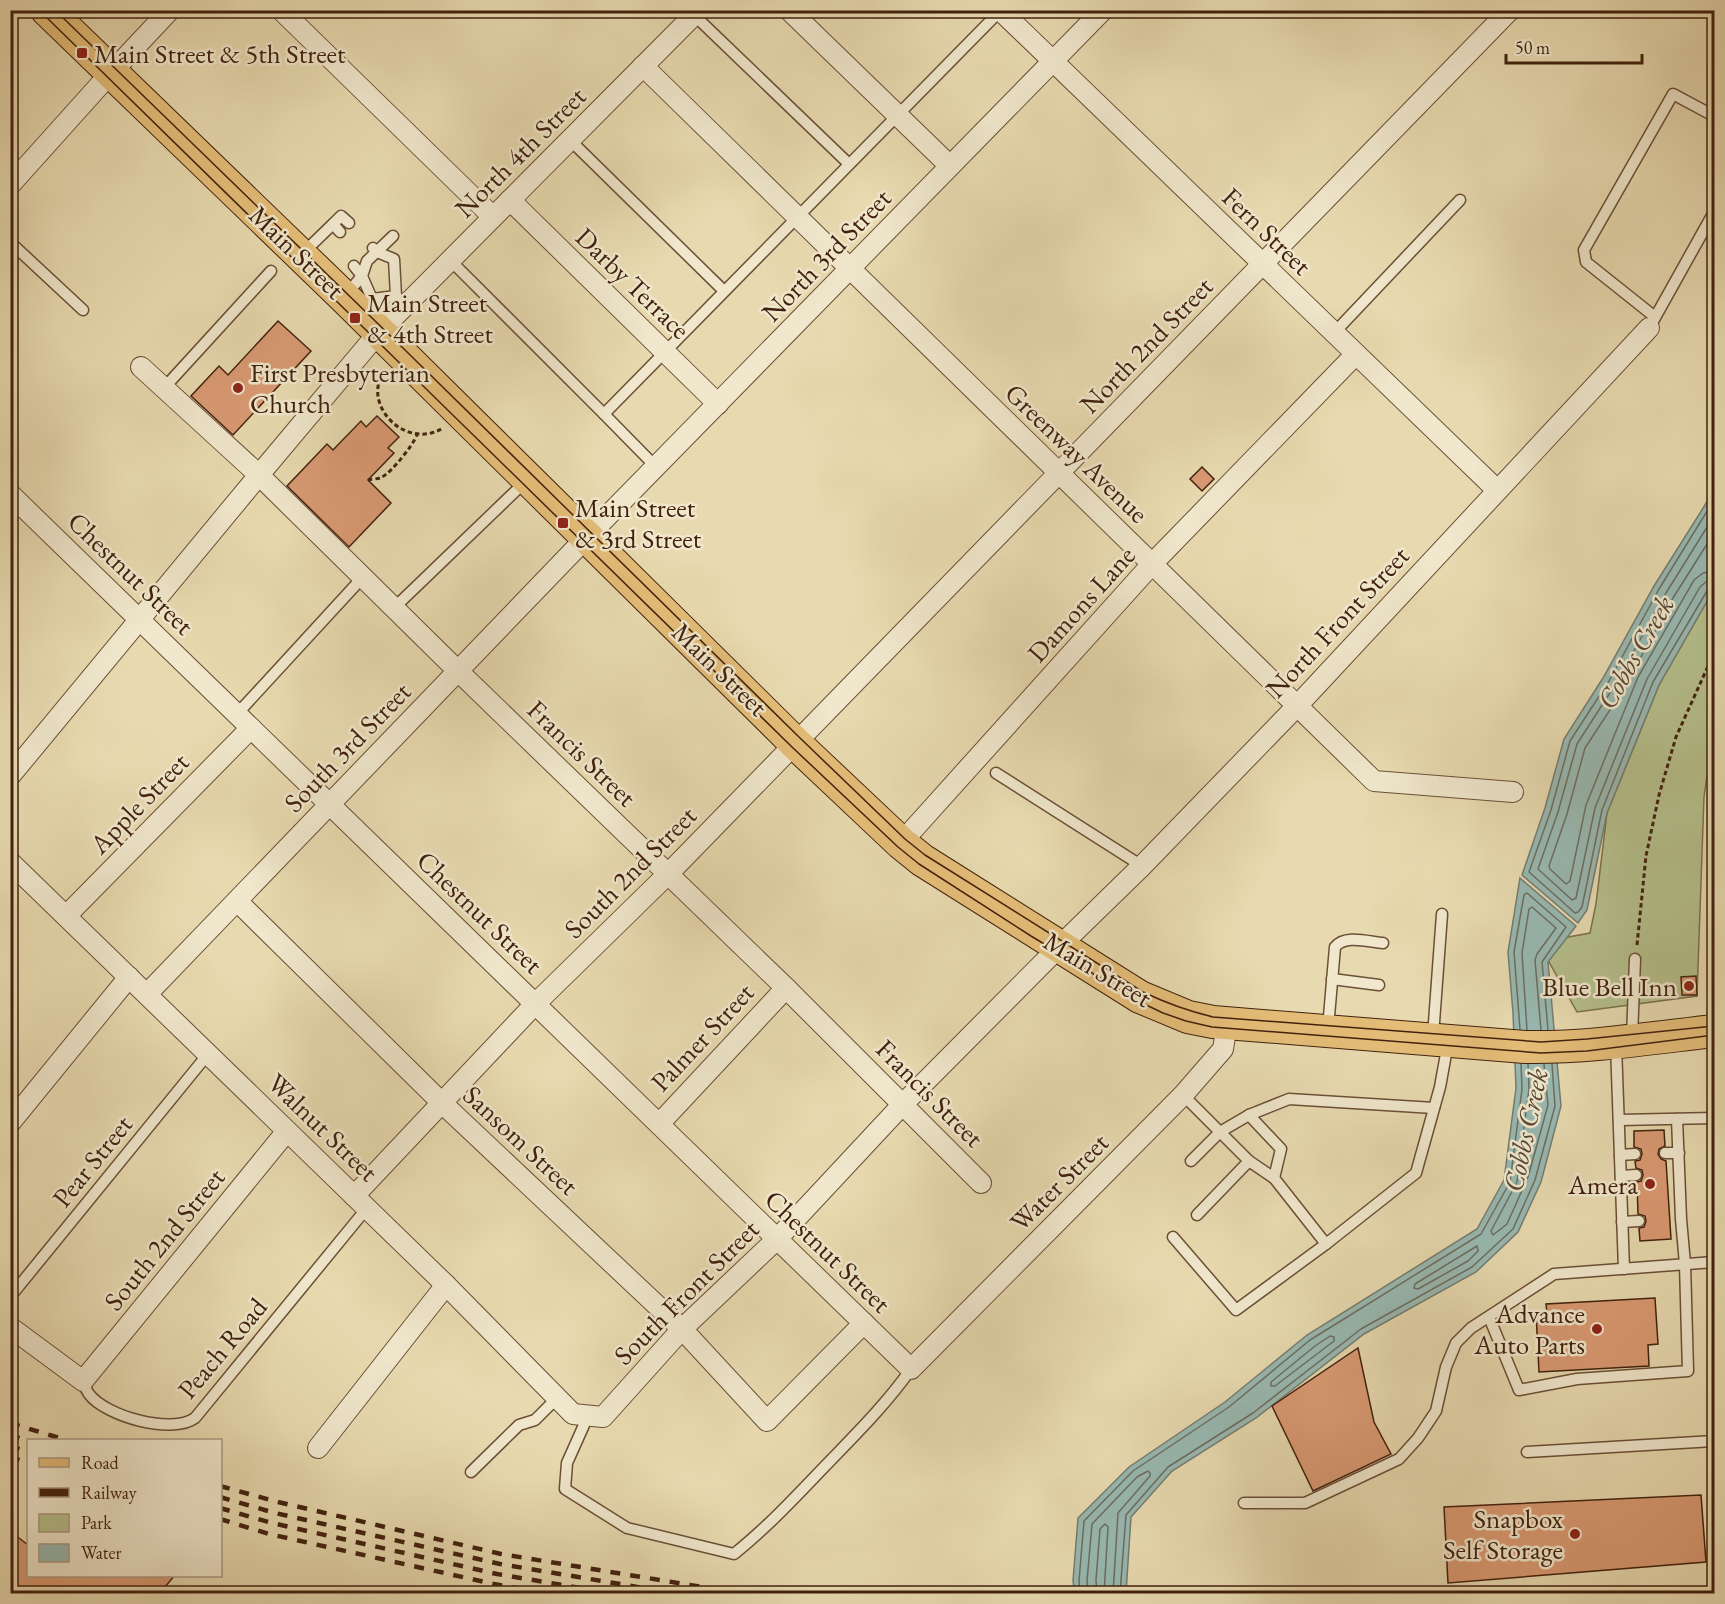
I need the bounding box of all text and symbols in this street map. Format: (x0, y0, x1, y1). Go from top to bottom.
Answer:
scale bar (1506, 27, 1642, 65)
place label: Main Street & 5th Street (94, 36, 346, 71)
text: 50 m (1515, 36, 1550, 59)
marker: Main Street & 5th Street (75, 46, 89, 60)
street label: North 4th Street (447, 79, 593, 225)
street label: Fern Street (1215, 180, 1320, 283)
street label: North 3rd Street (754, 181, 899, 329)
street label: Main Street (242, 198, 353, 307)
street label: Darby Terrace (568, 220, 698, 346)
street label: North 2nd Street (1072, 269, 1220, 421)
place label: Main Street & 4th Street (367, 285, 493, 351)
marker: Main Street & 4th Street (348, 311, 362, 325)
place label: First Presbyterian Church (250, 355, 430, 421)
street label: Greenway Avenue (998, 376, 1156, 530)
marker: First Presbyterian Church (231, 381, 245, 395)
place label: Main Street & 3rd Street (575, 490, 702, 556)
street label: Chestnut Street (60, 504, 202, 642)
marker: Main Street & 3rd Street (556, 516, 570, 530)
street label: Damons Lane (1019, 538, 1143, 670)
street label: North Front Street (1258, 538, 1417, 705)
water label: Cobbs Creek (1588, 589, 1682, 715)
street label: Main Street (665, 615, 776, 724)
street label: South 3rd Street (276, 674, 418, 820)
street label: Francis Street (520, 692, 644, 814)
street label: Apple Street (81, 744, 196, 862)
street label: South 2nd Street (556, 798, 704, 946)
street label: Chestnut Street (409, 843, 551, 981)
street label: Main Street (1037, 923, 1159, 1015)
place label: Blue Bell Inn (1542, 969, 1677, 1004)
street label: Palmer Street (643, 975, 762, 1099)
marker: Blue Bell Inn (1682, 979, 1696, 993)
street label: Francis Street (869, 1032, 992, 1155)
street label: Walnut Street (260, 1065, 386, 1189)
water label: Cobbs Creek (1494, 1065, 1556, 1195)
street label: Sansom Street (456, 1078, 586, 1203)
street label: Pear Street (44, 1107, 140, 1214)
street label: Water Street (1002, 1125, 1116, 1239)
street label: South 2nd Street (96, 1160, 233, 1317)
place label: Amera (1567, 1167, 1638, 1202)
marker: Amera (1643, 1177, 1657, 1191)
street label: Chestnut Street (757, 1182, 899, 1320)
street label: South Front Street (606, 1212, 766, 1372)
street label: Peach Road (169, 1290, 275, 1406)
place label: Advance Auto Parts (1473, 1296, 1585, 1362)
marker: Advance Auto Parts (1590, 1322, 1604, 1336)
legend (27, 1439, 222, 1577)
text: Road (81, 1451, 120, 1474)
text: Railway (81, 1481, 137, 1504)
place label: Snapbox Self Storage (1443, 1501, 1563, 1567)
text: Park (81, 1511, 112, 1534)
marker: Snapbox Self Storage (1568, 1527, 1582, 1541)
text: Water (81, 1541, 122, 1564)

